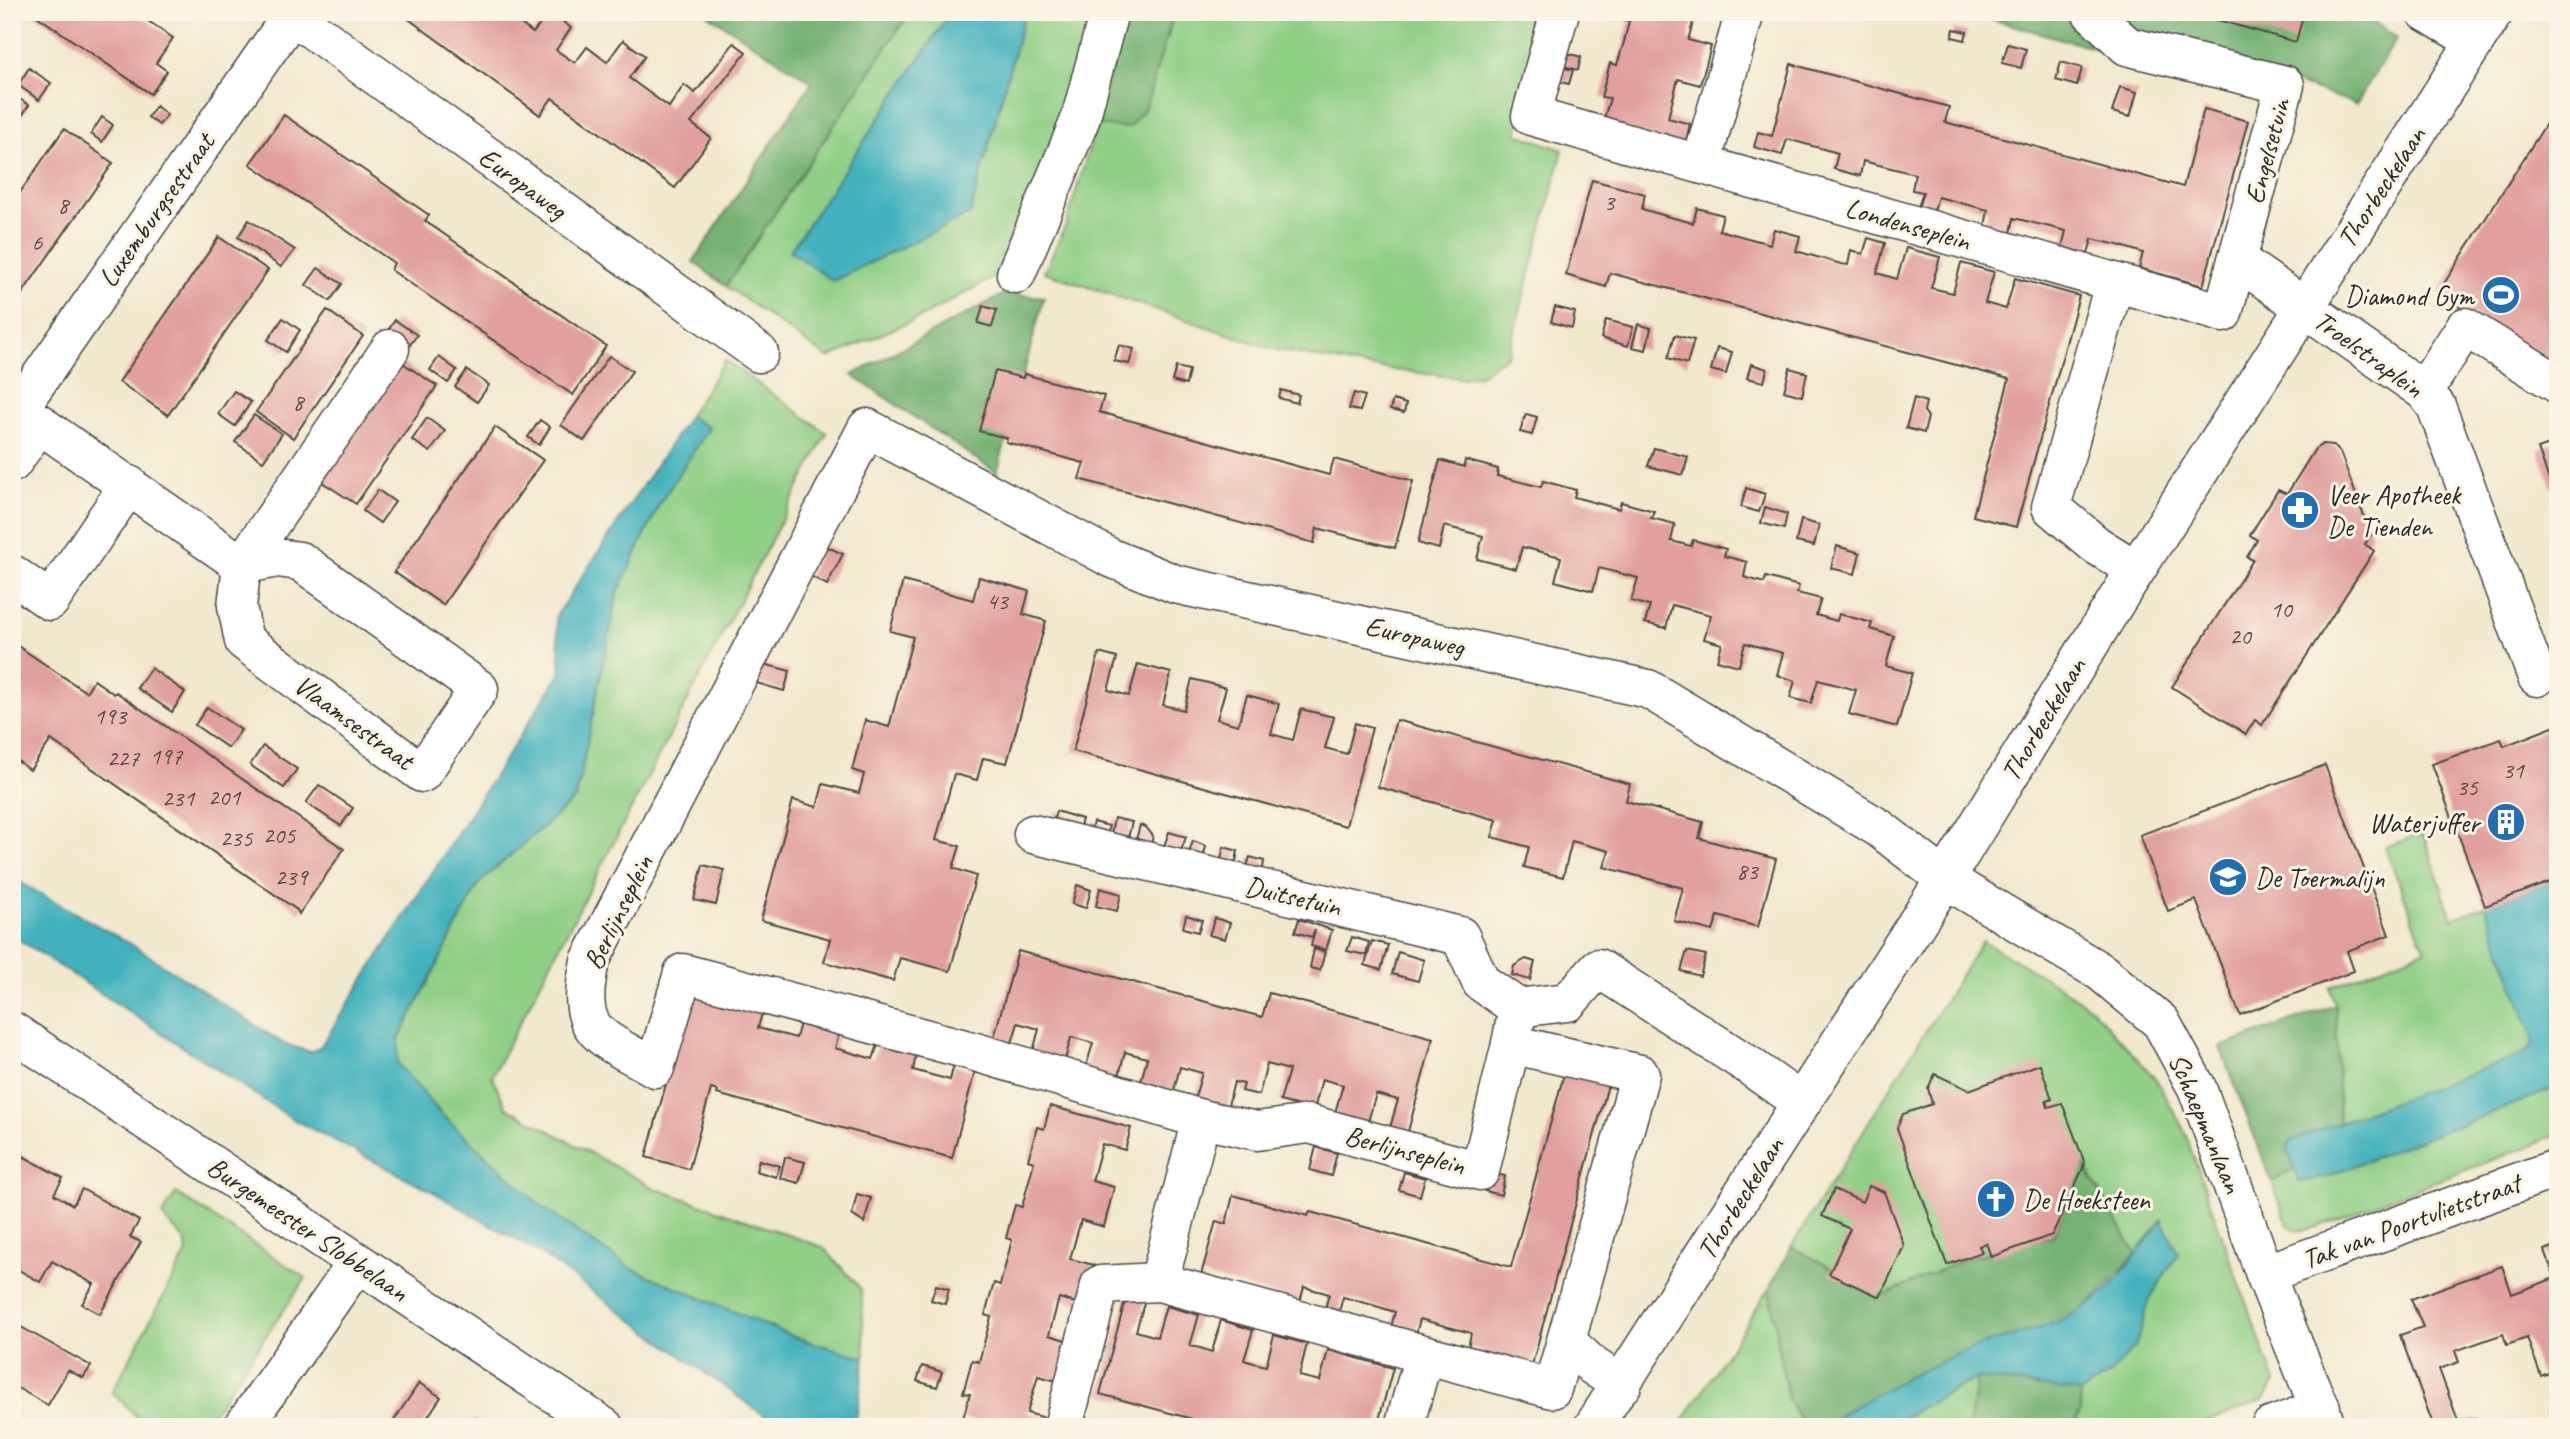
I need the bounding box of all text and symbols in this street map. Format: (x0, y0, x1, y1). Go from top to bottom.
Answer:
street label: Engelsetuin (2236, 93, 2298, 207)
street label: Thorbeckelaan (2329, 119, 2434, 254)
street label: Luxemburgsestraat (90, 124, 223, 294)
street label: Europaweg (472, 139, 575, 227)
house number: 3 (1604, 187, 1617, 217)
house number: 8 (58, 190, 71, 220)
street label: Londenseplein (1842, 190, 1976, 259)
house number: 6 (32, 227, 44, 257)
sports icon: Diamond Gym (2480, 274, 2522, 316)
place label: Diamond Gym (2345, 278, 2476, 313)
street label: Troelstraplein (2307, 303, 2431, 406)
house number: 8 (293, 387, 306, 417)
place label: Veer Apotheek De Tienden (2327, 477, 2462, 544)
pharmacy icon: Veer Apotheek De Tienden (2279, 489, 2321, 531)
house number: 43 (986, 586, 1010, 616)
house number: 10 (2270, 594, 2294, 624)
street label: Europaweg (1362, 608, 1469, 665)
house number: 20 (2229, 621, 2253, 651)
street label: Thorbeckelaan (1993, 650, 2094, 787)
street label: Vlaamsestraat (287, 667, 423, 779)
house number: 193 (94, 701, 128, 731)
house number: 197 (150, 741, 183, 771)
house number: 227 (107, 743, 140, 773)
house number: 31 (2502, 755, 2525, 785)
house number: 35 (2456, 772, 2479, 802)
house number: 201 (208, 782, 241, 812)
house number: 231 (162, 783, 195, 813)
building icon: Waterjuffer (2485, 801, 2527, 843)
place label: Waterjuffer (2369, 805, 2482, 840)
house number: 205 (263, 820, 296, 850)
house number: 235 (220, 823, 253, 853)
street label: Berlijnseplein (575, 849, 661, 975)
house number: 83 (1736, 856, 1760, 886)
school or university icon: De Toermalijn (2207, 856, 2249, 898)
place label: De Toermalijn (2255, 860, 2385, 895)
house number: 239 (275, 862, 309, 892)
street label: Duitsetuin (1242, 868, 1346, 924)
street label: Schaepmanlaan (2161, 1048, 2252, 1199)
street label: Berlijnseplein (1341, 1117, 1469, 1183)
street label: Thorbeckelaan (1689, 1129, 1792, 1266)
street label: Burgemeester Slobbelaan (201, 1149, 416, 1310)
street label: Tak van Poortvlietstraat (2297, 1164, 2529, 1277)
church icon: De Hoeksteen (1975, 1178, 2017, 1220)
place label: De Hoeksteen (2023, 1182, 2151, 1217)

